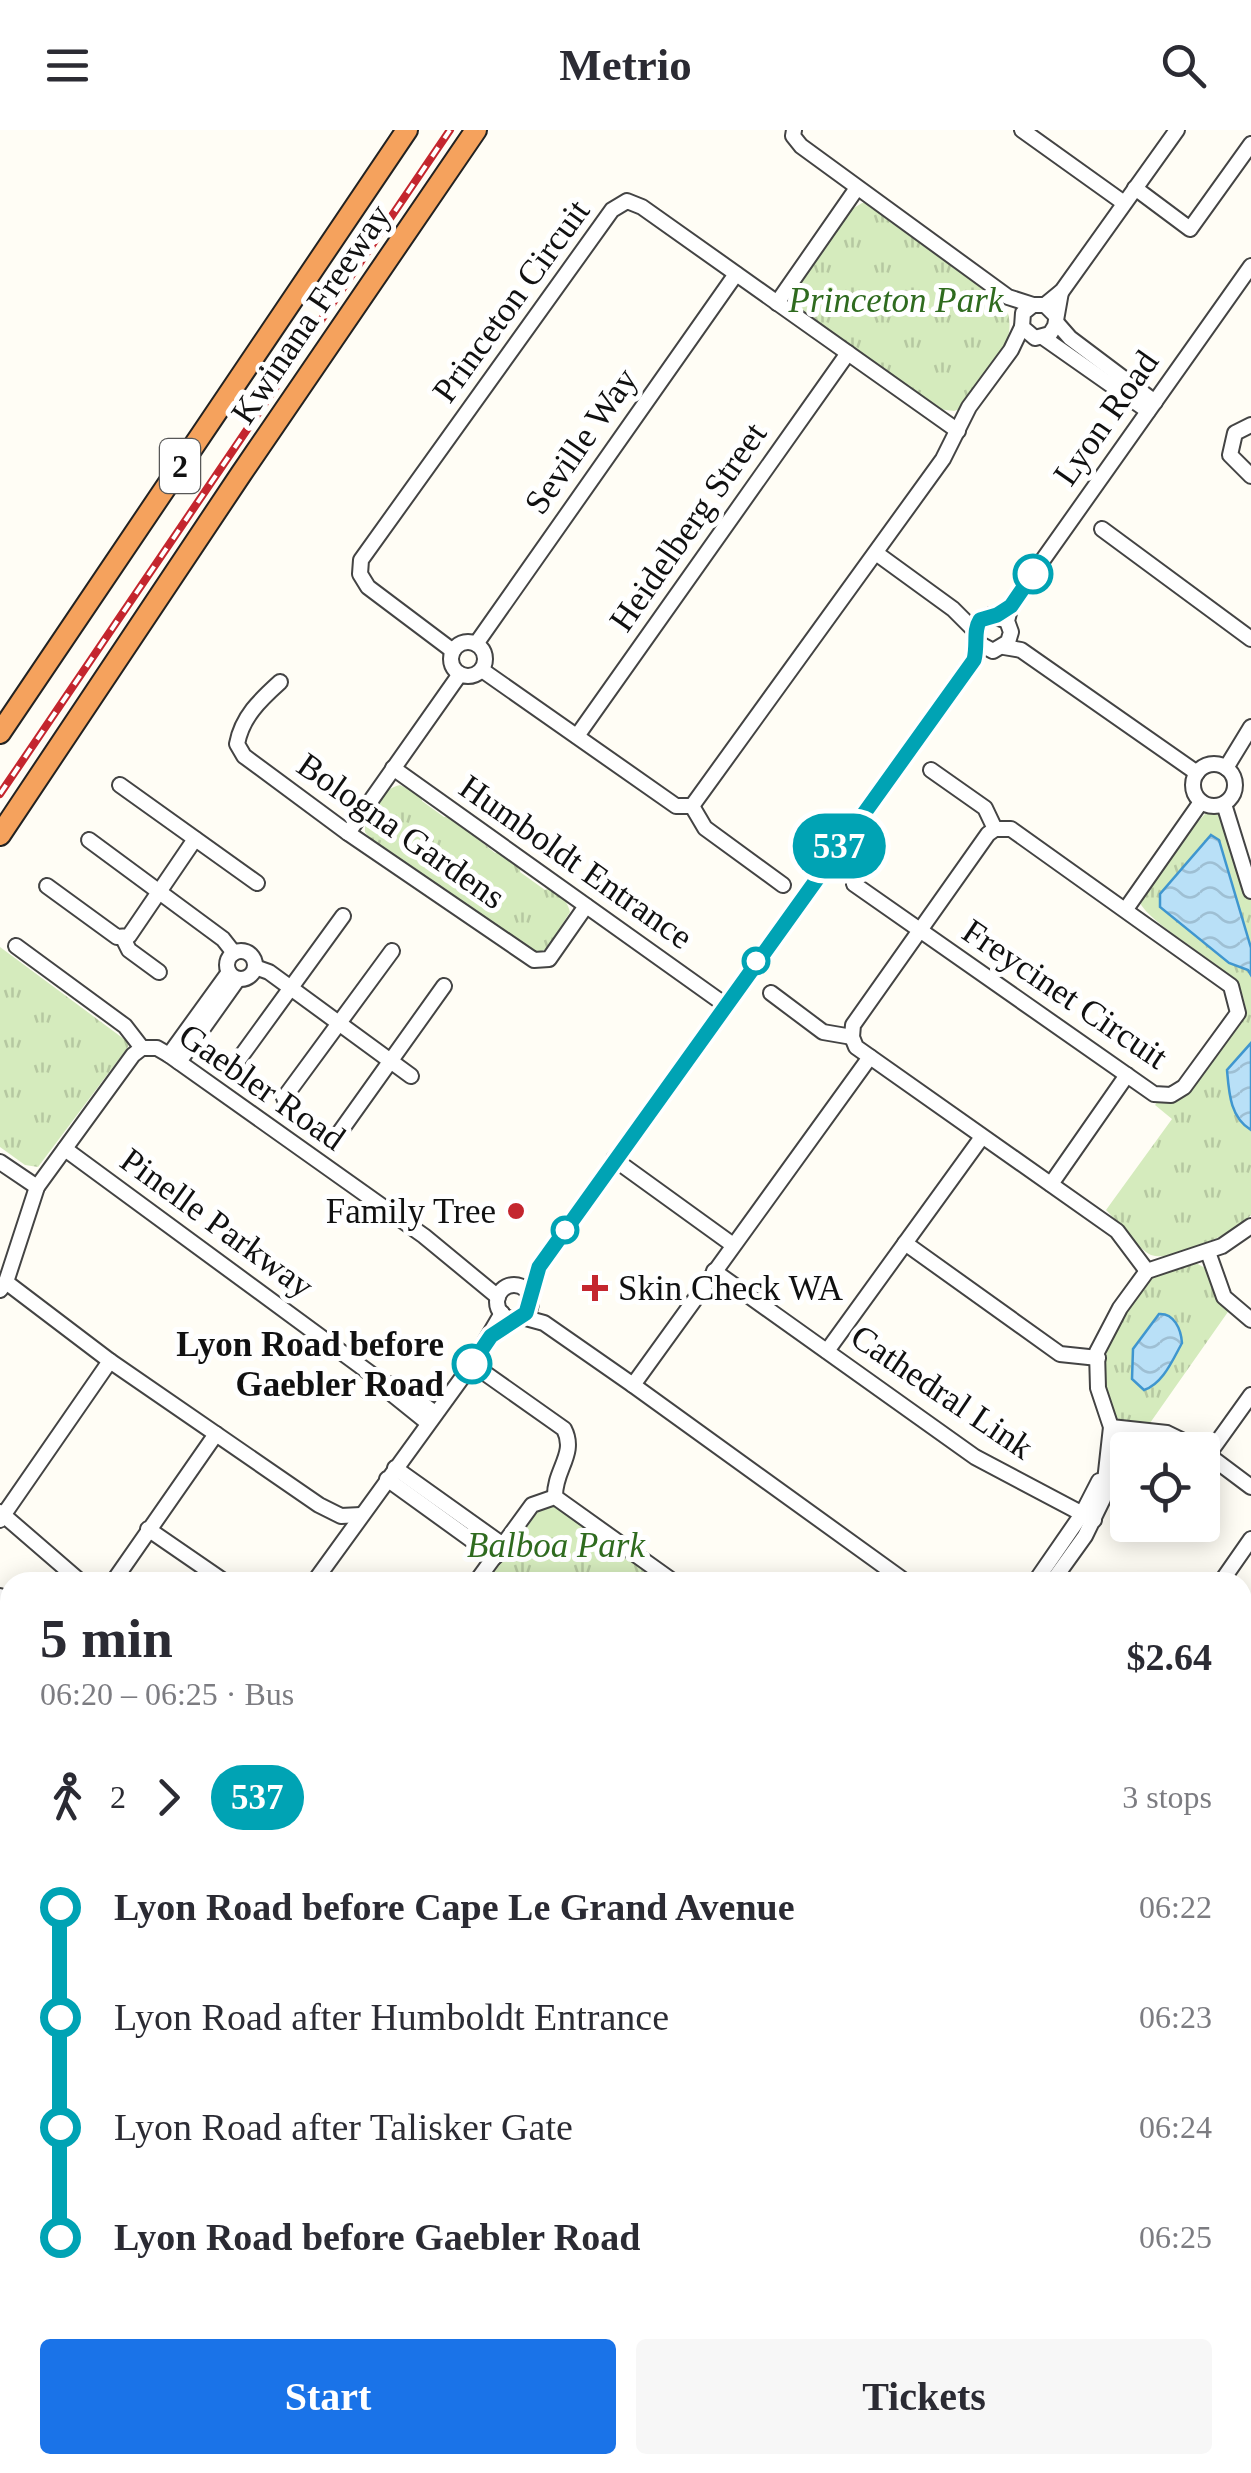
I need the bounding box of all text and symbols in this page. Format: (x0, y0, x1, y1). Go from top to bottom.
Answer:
icon: menu (40, 38, 95, 93)
icon: search (1156, 38, 1211, 93)
text: Metrio (559, 40, 692, 90)
street label: Princeton Circuit (425, 192, 597, 410)
street label: Kwinana Freeway (223, 197, 399, 431)
park label: Princeton Park (788, 281, 1005, 320)
street label: Lyon Road (1046, 343, 1167, 492)
street label: Seville Way (517, 360, 646, 521)
street label: Heidelberg Street (602, 415, 774, 639)
road number: 2 (160, 439, 200, 493)
unlabelled marker (1014, 555, 1052, 593)
street label: Bologna Gardens (290, 745, 512, 917)
street label: Humboldt Entrance (452, 767, 700, 957)
line badge: 537 (782, 814, 896, 878)
text: 537 (813, 827, 865, 866)
street label: Freycinet Circuit (955, 911, 1175, 1077)
unlabelled marker (743, 948, 769, 974)
street label: Gaebler Road (172, 1016, 353, 1159)
street label: Pinelle Parkway (113, 1140, 321, 1306)
place label: Family Tree (326, 1192, 496, 1231)
marker: Family Tree (505, 1200, 527, 1222)
unlabelled marker (552, 1217, 578, 1243)
place label: Skin Check WA (618, 1269, 844, 1308)
marker: Skin Check WA (582, 1275, 608, 1301)
street label: Cathedral Link (844, 1317, 1041, 1467)
place label: Lyon Road before Gaebler Road (176, 1325, 445, 1404)
marker: Lyon Road before Gaebler Road (453, 1345, 491, 1383)
map controls (1110, 1432, 1220, 1542)
button: locate (1110, 1432, 1220, 1542)
park label: Balboa Park (467, 1526, 646, 1565)
text: 5 min (40, 1608, 173, 1669)
text: $2.64 (1127, 1636, 1212, 1678)
text: 06:20 – 06:25 · Bus (40, 1676, 294, 1712)
icon: walk (40, 1770, 95, 1825)
icon: forward (141, 1770, 196, 1825)
text: 537 (231, 1778, 284, 1817)
text: 2 (110, 1779, 126, 1815)
text: 3 stops (1122, 1779, 1212, 1815)
text: Lyon Road before Cape Le Grand Avenue (114, 1886, 795, 1928)
text: 06:22 (1139, 1889, 1212, 1925)
text: Lyon Road after Humboldt Entrance (114, 1996, 669, 2038)
text: 06:23 (1139, 1999, 1212, 2035)
text: Lyon Road after Talisker Gate (114, 2106, 573, 2148)
text: 06:24 (1139, 2109, 1212, 2145)
text: Lyon Road before Gaebler Road (114, 2216, 640, 2258)
text: 06:25 (1139, 2219, 1212, 2255)
button: Start (40, 2339, 616, 2454)
button: Tickets (636, 2339, 1212, 2454)

